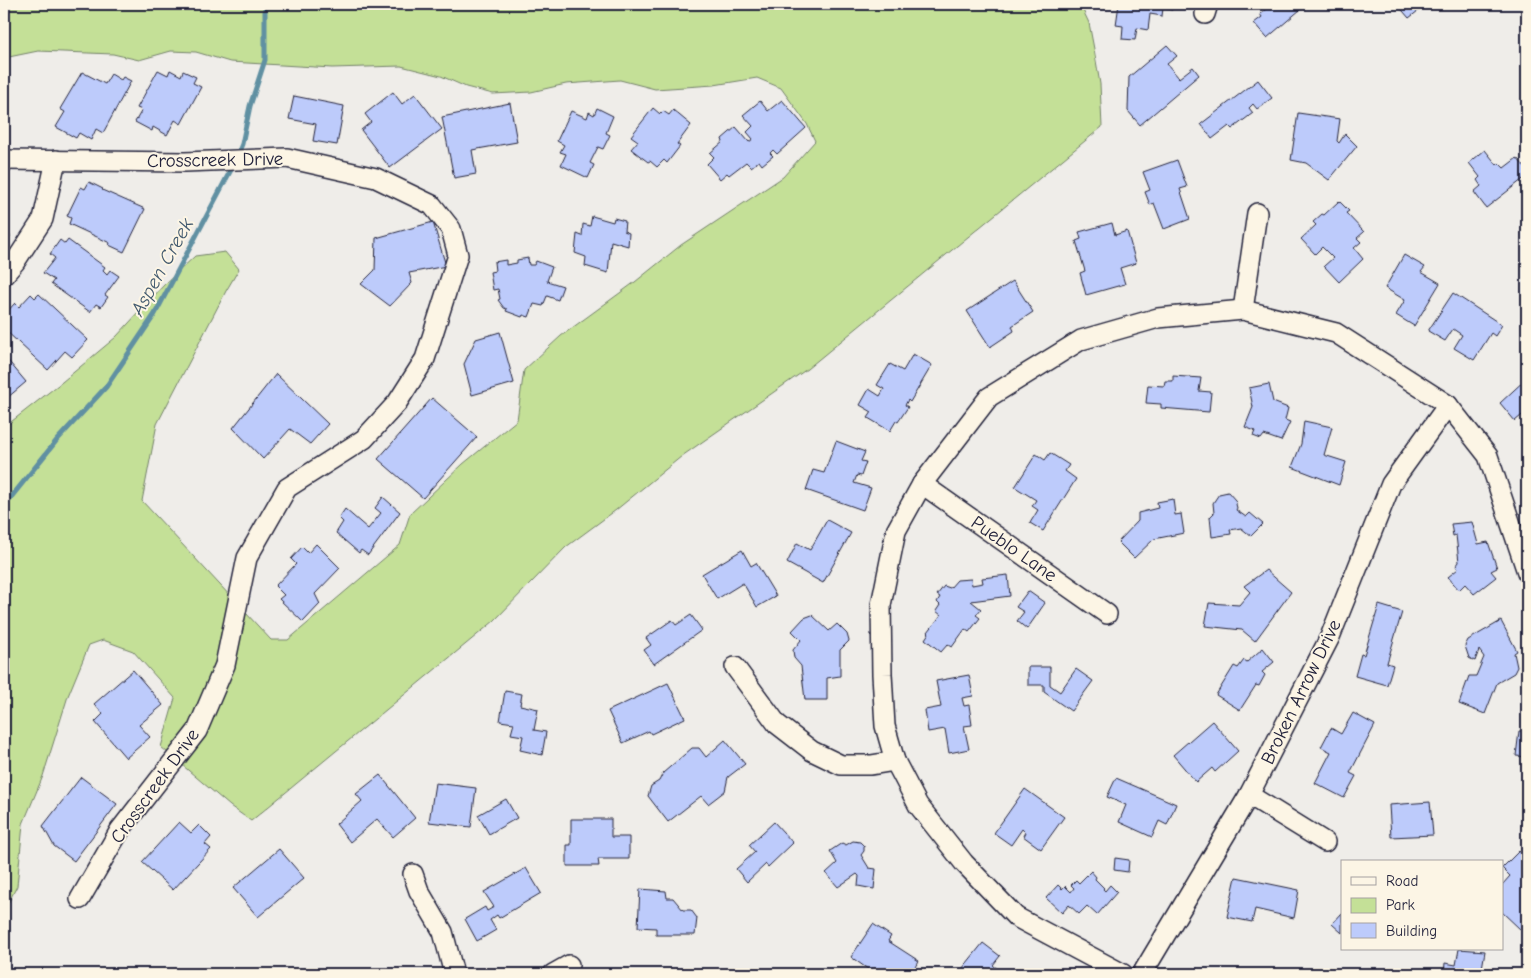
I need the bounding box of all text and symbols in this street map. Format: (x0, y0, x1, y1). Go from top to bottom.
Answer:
street label: Crosscreek Drive (147, 148, 283, 172)
water label: Aspen Creek (125, 214, 198, 321)
street label: Pueblo Lane (967, 511, 1061, 587)
street label: Broken Arrow Drive (1256, 616, 1346, 768)
street label: Crosscreek Drive (106, 724, 204, 848)
legend (1341, 860, 1504, 950)
text: Road (1386, 872, 1418, 890)
text: Park (1386, 896, 1415, 914)
text: Building (1386, 922, 1437, 940)

